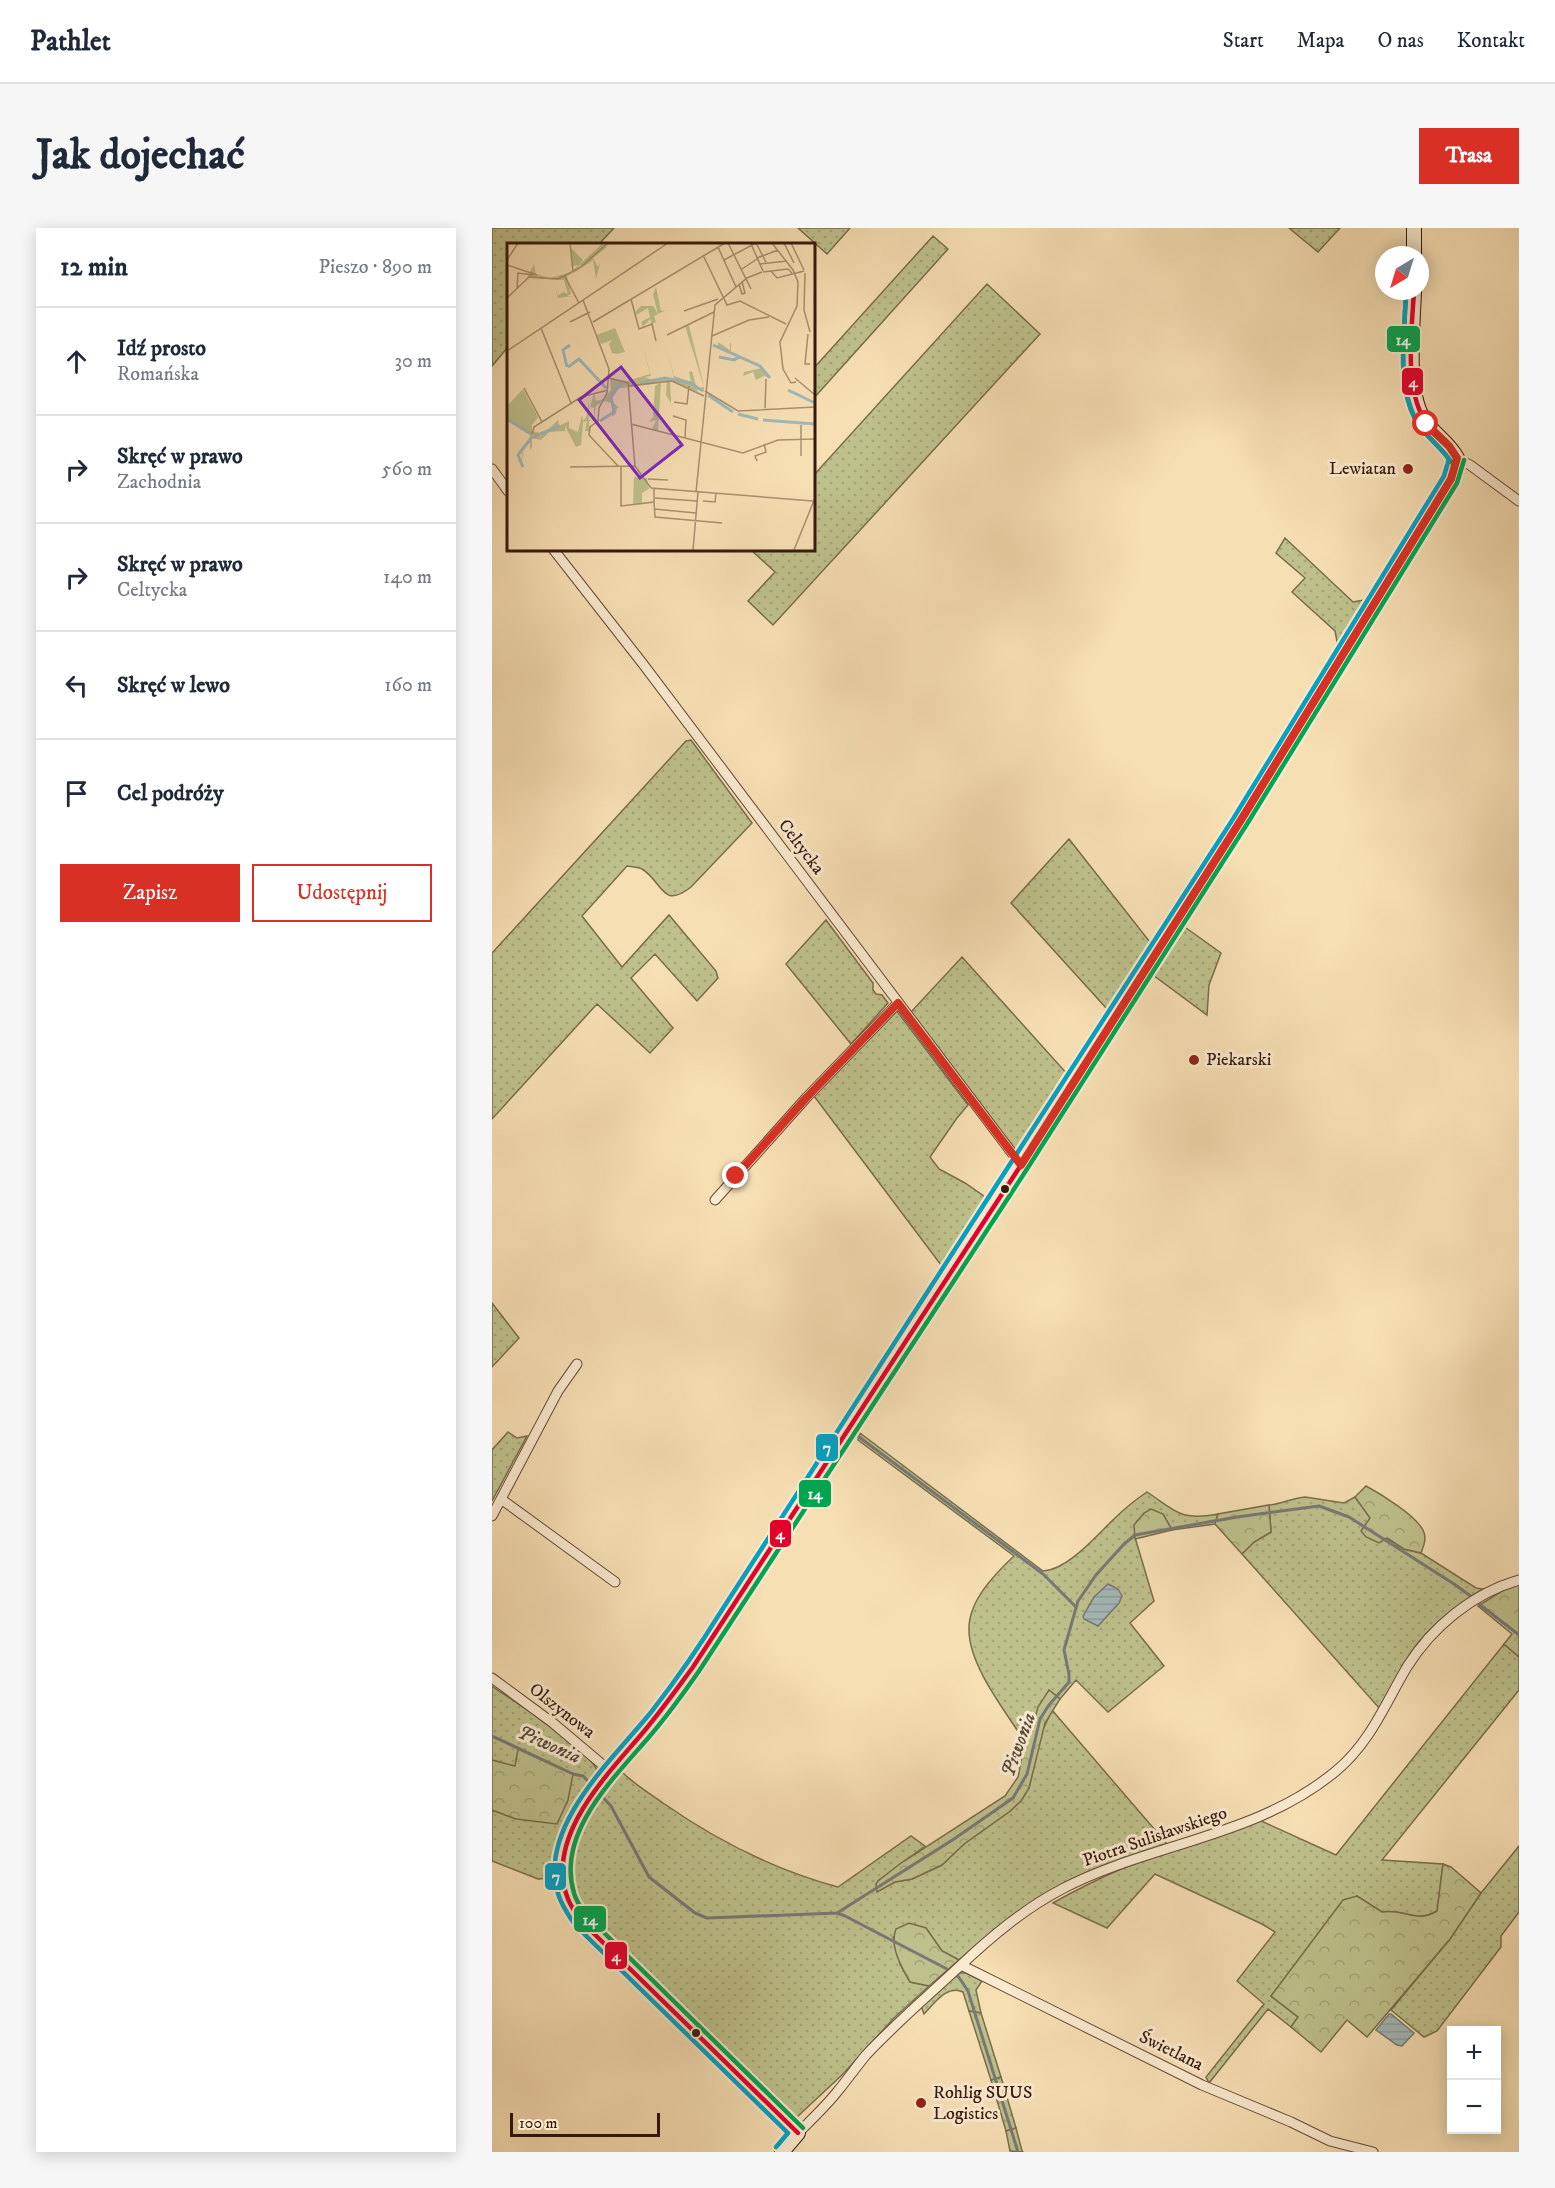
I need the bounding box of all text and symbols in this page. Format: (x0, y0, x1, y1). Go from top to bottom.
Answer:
text: Pathlet (30, 24, 111, 59)
text: Start (1223, 28, 1264, 54)
text: Mapa (1297, 28, 1344, 54)
text: O nas (1377, 28, 1424, 54)
text: Kontakt (1457, 28, 1525, 54)
button: Trasa (1419, 128, 1519, 184)
text: Jak dojechać (36, 130, 244, 182)
inset map (507, 243, 814, 550)
north arrow (1375, 246, 1429, 300)
text: 12 min (60, 251, 128, 284)
text: Pieszo · 890 m (318, 255, 432, 280)
line badge: 14 (1386, 325, 1421, 353)
text: 14 (1395, 330, 1411, 350)
text: Idź prosto (117, 335, 206, 362)
icon: ahead (60, 345, 93, 378)
text: 30 m (394, 349, 432, 374)
text: Romańska (117, 362, 199, 387)
line badge: 4 (1401, 367, 1424, 396)
text: 4 (1407, 372, 1418, 392)
route start (1412, 410, 1438, 436)
text: Skręć w prawo (117, 443, 243, 470)
icon: right (60, 453, 93, 486)
text: 560 m (382, 457, 432, 482)
place label: Lewiatan (1329, 458, 1397, 480)
marker: Lewiatan (1401, 462, 1415, 476)
text: Zachodnia (117, 470, 201, 495)
text: Skręć w prawo (117, 551, 243, 578)
icon: right (60, 561, 93, 594)
text: 140 m (383, 565, 432, 590)
text: Celtycka (117, 578, 187, 603)
icon: left (60, 669, 93, 702)
text: Skręć w lewo (117, 672, 230, 699)
text: 160 m (384, 673, 432, 698)
icon: arrive (60, 777, 93, 810)
text: Cel podróży (117, 780, 224, 807)
street label: Celtycka (773, 815, 829, 879)
button: Zapisz (60, 864, 240, 922)
button: Udostępnij (252, 864, 432, 922)
place label: Piekarski (1206, 1049, 1271, 1071)
marker: Piekarski (1187, 1053, 1201, 1067)
route end (722, 1162, 748, 1188)
unlabelled marker (999, 1183, 1011, 1195)
line badge: 7 (815, 1433, 839, 1462)
text: 7 (823, 1438, 831, 1458)
line badge: 14 (798, 1479, 832, 1508)
text: 14 (807, 1484, 823, 1504)
line badge: 4 (769, 1519, 792, 1548)
text: 4 (774, 1524, 785, 1544)
street label: Olszynowa (525, 1678, 600, 1744)
water label: Piwonia (996, 1710, 1042, 1780)
water label: Piwonia (514, 1720, 584, 1770)
street label: Piotra Sulisławskiego (1080, 1802, 1230, 1872)
line badge: 7 (544, 1862, 567, 1891)
text: 7 (552, 1867, 560, 1887)
line badge: 14 (573, 1905, 607, 1933)
text: 14 (582, 1910, 598, 1930)
line badge: 4 (604, 1941, 628, 1970)
text: 4 (610, 1946, 621, 1966)
street label: Świetlana (1135, 2025, 1207, 2076)
map controls (1447, 2026, 1501, 2134)
button: + (1447, 2026, 1501, 2080)
unlabelled marker (690, 2027, 702, 2039)
button: − (1447, 2080, 1501, 2134)
place label: Rohlig SUUS Logistics (933, 2082, 1032, 2125)
marker: Rohlig SUUS Logistics (914, 2096, 928, 2110)
scale bar (510, 2110, 660, 2138)
text: 100 m (519, 2113, 558, 2133)

